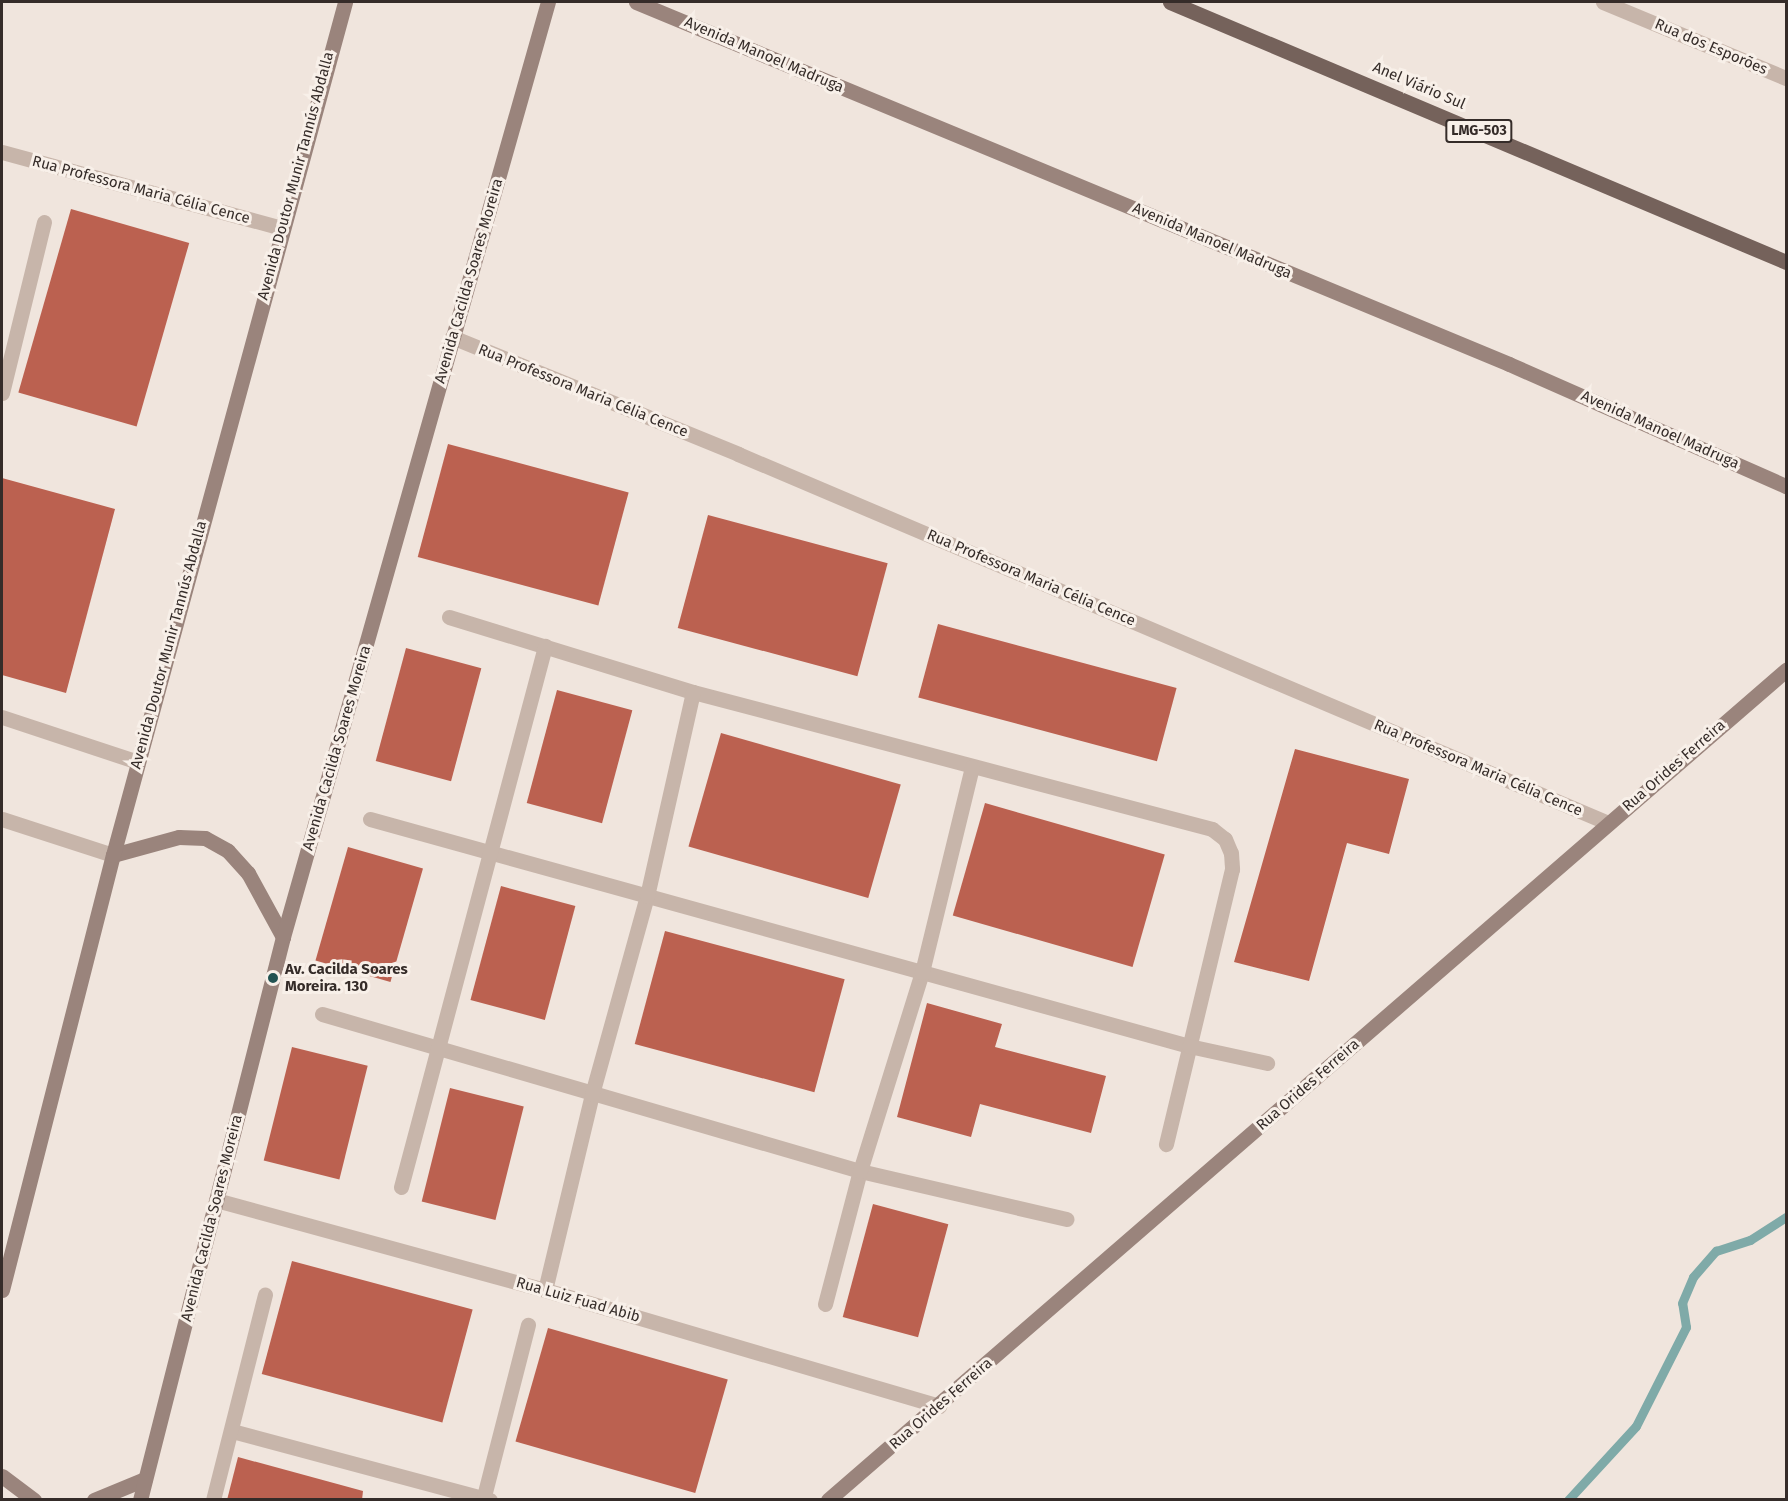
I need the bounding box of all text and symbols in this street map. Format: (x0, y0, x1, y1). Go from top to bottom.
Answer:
street label: Avenida Manoel Madruga (682, 13, 846, 97)
street label: Rua dos Esporões (1652, 15, 1770, 79)
street label: Avenida Doutor Munir Tannús Abdalla (254, 50, 338, 302)
street label: Anel Viário Sul (1370, 58, 1468, 114)
road number: LMG-503 (1444, 120, 1514, 142)
street label: Rua Professora Maria Célia Cence (30, 152, 252, 228)
street label: Avenida Cacilda Soares Moreira (431, 176, 507, 386)
street label: Avenida Manoel Madruga (1130, 199, 1294, 283)
street label: Rua Professora Maria Célia Cence (475, 341, 691, 441)
street label: Avenida Manoel Madruga (1578, 387, 1742, 473)
street label: Avenida Doutor Munir Tannús Abdalla (127, 519, 211, 771)
street label: Rua Professora Maria Célia Cence (924, 526, 1138, 630)
street label: Avenida Cacilda Soares Moreira (299, 643, 375, 853)
street label: Rua Professora Maria Célia Cence (1371, 716, 1585, 820)
street label: Rua Orides Ferreira (1619, 716, 1729, 816)
place label: Av. Cacilda Soares Moreira. 130 (285, 960, 408, 995)
marker: Av. Cacilda Soares Moreira. 130 (266, 971, 280, 985)
street label: Rua Orides Ferreira (1253, 1035, 1363, 1135)
street label: Avenida Cacilda Soares Moreira (178, 1113, 246, 1323)
street label: Rua Luiz Fuad Abib (514, 1274, 642, 1326)
street label: Rua Orides Ferreira (886, 1354, 996, 1454)

